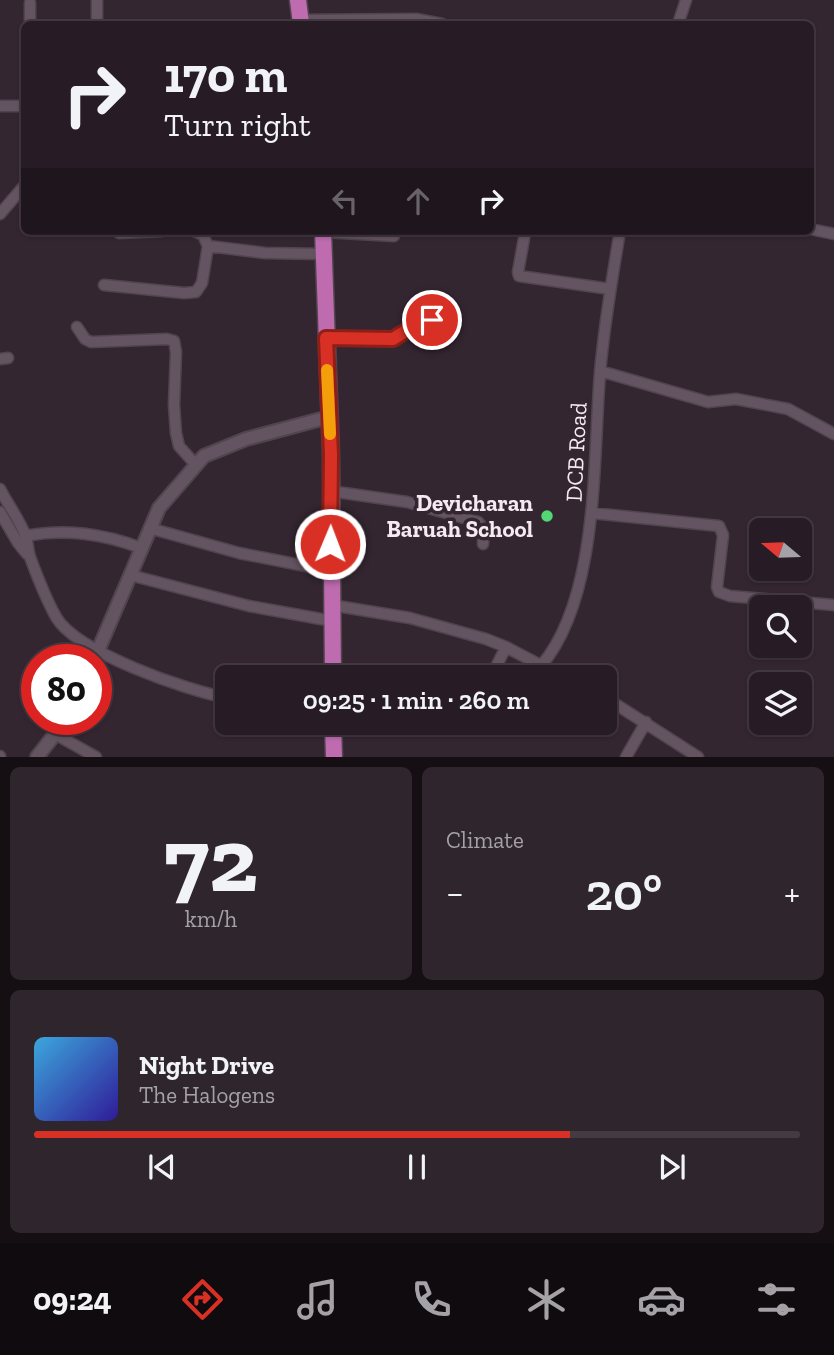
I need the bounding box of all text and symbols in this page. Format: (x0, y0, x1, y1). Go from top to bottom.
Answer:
text: 170 m (164, 46, 287, 105)
icon: right (49, 49, 140, 140)
text: Turn right (164, 106, 311, 144)
icon: left (326, 182, 364, 220)
icon: ahead (399, 182, 437, 220)
icon: right (472, 182, 510, 220)
pin (402, 290, 462, 350)
icon: arrive (413, 301, 451, 339)
street label: DCB Road (559, 401, 593, 502)
place label: Devicharan Baruah School (387, 489, 533, 543)
position arrow (293, 507, 367, 581)
marker: Devicharan Baruah School (539, 508, 555, 524)
north arrow (749, 518, 812, 581)
map controls (749, 518, 812, 735)
button: search (749, 595, 812, 658)
speed limit sign: 80 (21, 644, 112, 735)
button: layers (749, 672, 812, 735)
text: 09:25 · 1 min · 260 m (303, 684, 529, 716)
text: 72 (164, 805, 258, 914)
text: Climate (446, 826, 524, 854)
text: 20° (585, 861, 662, 923)
text: − (446, 870, 464, 916)
text: + (784, 870, 800, 916)
text: km/h (185, 905, 237, 933)
text: Night Drive (139, 1049, 274, 1081)
text: The Halogens (139, 1081, 275, 1109)
icon: previous (143, 1148, 181, 1186)
icon: pause (398, 1148, 436, 1186)
icon: next (653, 1148, 691, 1186)
icon: directions (178, 1275, 227, 1324)
icon: music (293, 1275, 342, 1324)
icon: phone (407, 1275, 456, 1324)
icon: climate (522, 1275, 571, 1324)
icon: car (637, 1275, 686, 1324)
icon: filters (752, 1275, 801, 1324)
text: 09:24 (33, 1280, 112, 1318)

